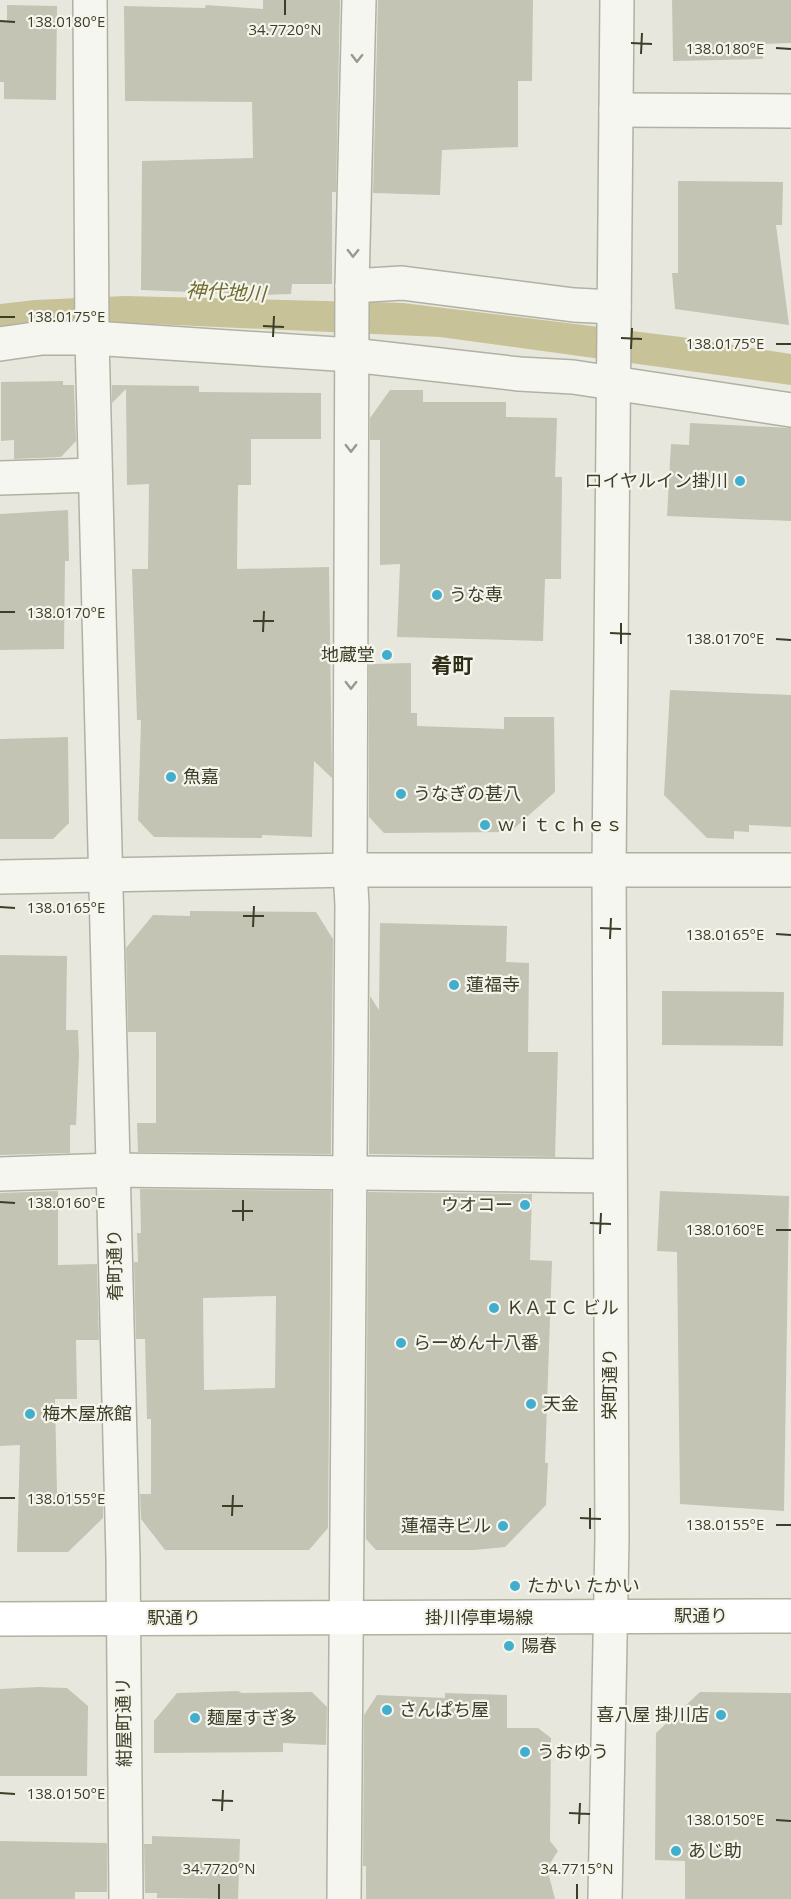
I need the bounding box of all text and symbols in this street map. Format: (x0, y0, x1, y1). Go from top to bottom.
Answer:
text: 138.0180°E (27, 11, 105, 31)
text: 34.7720°N (248, 19, 322, 39)
text: 138.0180°E (686, 38, 764, 58)
one-way arrow (351, 54, 364, 63)
one-way arrow (346, 249, 359, 258)
water label: 神代地川 (185, 276, 269, 307)
text: 138.0175°E (27, 306, 105, 326)
text: 138.0175°E (686, 333, 764, 353)
one-way arrow (345, 444, 357, 453)
place label: ロイヤルイン掛川 (585, 468, 728, 492)
marker: ロイヤルイン掛川 (733, 474, 747, 488)
place label: うな専 (449, 582, 503, 606)
marker: うな専 (430, 588, 444, 602)
text: 138.0170°E (27, 602, 105, 622)
text: 138.0170°E (686, 628, 764, 648)
place label: 地蔵堂 (321, 642, 375, 666)
marker: 地蔵堂 (380, 648, 394, 662)
district label: 肴町 (431, 651, 473, 679)
one-way arrow (344, 681, 357, 690)
place label: 魚嘉 (183, 764, 219, 788)
marker: 魚嘉 (164, 770, 178, 784)
place label: うなぎの甚八 (413, 781, 521, 805)
marker: うなぎの甚八 (394, 787, 408, 801)
place label: ｗｉｔｃｈｅｓ (497, 812, 623, 836)
marker: ｗｉｔｃｈｅｓ (478, 818, 492, 832)
text: 138.0165°E (27, 897, 105, 917)
text: 138.0165°E (686, 924, 764, 944)
place label: 蓮福寺 (466, 972, 520, 996)
marker: 蓮福寺 (447, 978, 461, 992)
text: 138.0160°E (27, 1192, 105, 1212)
place label: ウオコー (441, 1192, 513, 1216)
marker: ウオコー (518, 1198, 532, 1212)
text: 138.0160°E (686, 1219, 764, 1239)
street label: 肴町通り (101, 1229, 127, 1301)
place label: ＫＡＩＣ ビル (506, 1295, 619, 1319)
marker: ＫＡＩＣ ビル (487, 1301, 501, 1315)
place label: らーめん十八番 (413, 1330, 539, 1354)
marker: らーめん十八番 (394, 1336, 408, 1350)
street label: 栄町通り (597, 1348, 621, 1420)
place label: 天金 (543, 1391, 579, 1415)
marker: 天金 (524, 1397, 538, 1411)
place label: 梅木屋旅館 (42, 1401, 132, 1425)
marker: 梅木屋旅館 (23, 1407, 37, 1421)
text: 138.0155°E (27, 1488, 105, 1508)
place label: 蓮福寺ビル (401, 1513, 491, 1537)
text: 138.0155°E (686, 1514, 764, 1534)
marker: 蓮福寺ビル (496, 1519, 510, 1533)
place label: たかい たかい (527, 1573, 640, 1597)
marker: たかい たかい (508, 1579, 522, 1593)
street label: 駅通り (674, 1603, 728, 1627)
street label: 駅通り (147, 1605, 201, 1629)
street label: 掛川停車場線 (425, 1605, 533, 1629)
place label: 陽春 (521, 1633, 557, 1657)
marker: 陽春 (502, 1639, 516, 1653)
street label: 紺屋町通リ (110, 1677, 136, 1767)
place label: さんぱち屋 (399, 1697, 489, 1721)
place label: 喜八屋 掛川店 (596, 1702, 709, 1726)
marker: さんぱち屋 (380, 1703, 394, 1717)
place label: 麺屋すぎ多 (207, 1705, 297, 1729)
marker: 喜八屋 掛川店 (714, 1708, 728, 1722)
marker: 麺屋すぎ多 (188, 1711, 202, 1725)
place label: うおゆう (537, 1739, 609, 1763)
marker: うおゆう (518, 1745, 532, 1759)
text: 138.0150°E (27, 1783, 105, 1803)
text: 138.0150°E (686, 1809, 764, 1829)
place label: あじ助 (688, 1838, 742, 1862)
marker: あじ助 (669, 1844, 683, 1858)
text: 34.7720°N (182, 1858, 256, 1878)
text: 34.7715°N (540, 1858, 614, 1878)

